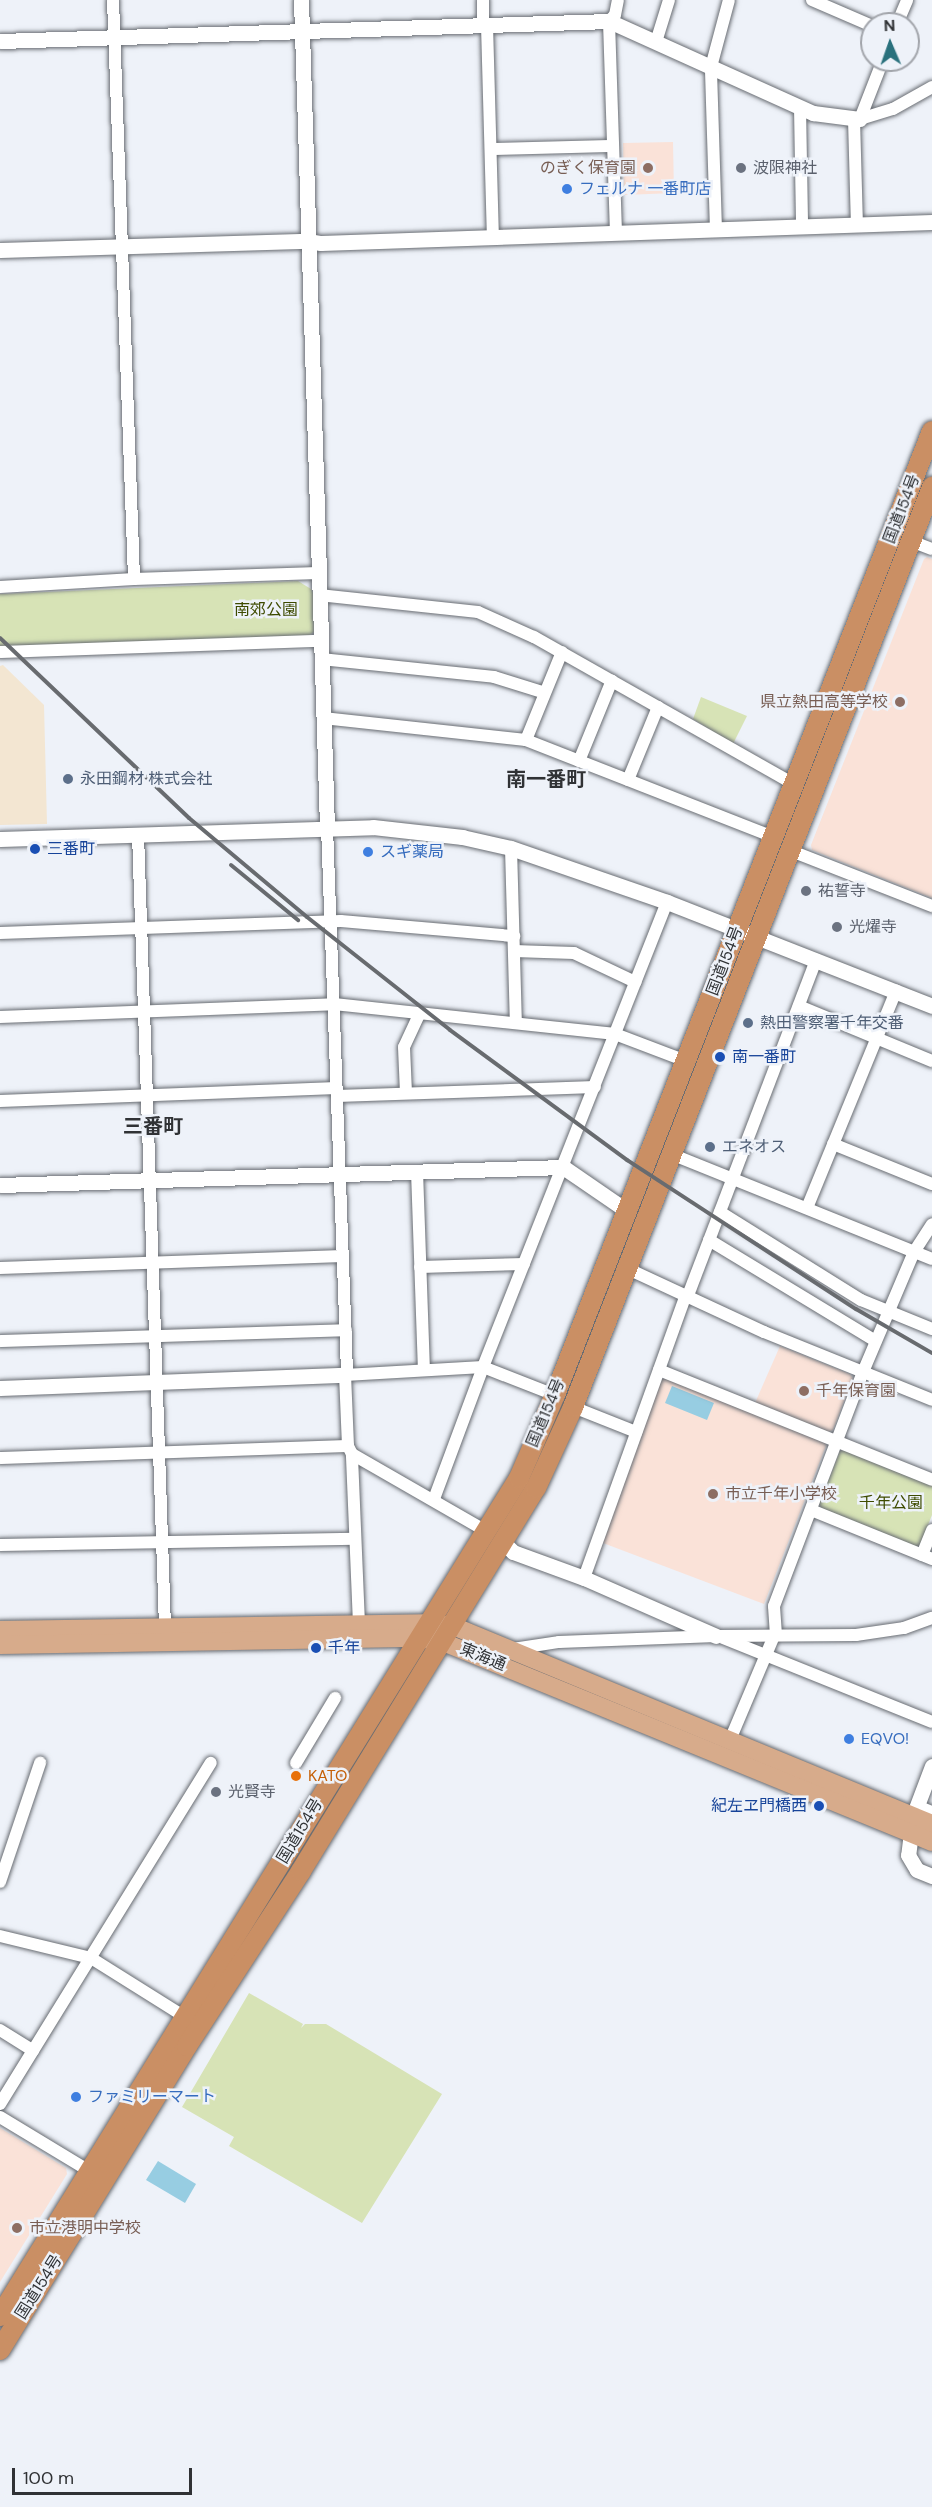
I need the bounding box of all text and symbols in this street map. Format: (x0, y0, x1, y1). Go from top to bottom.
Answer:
north arrow (860, 12, 920, 72)
text: N (883, 15, 896, 36)
place label: のぎく保育園 (540, 158, 636, 178)
place label: 波限神社 (753, 158, 817, 178)
marker: のぎく保育園 (641, 161, 655, 175)
marker: 波限神社 (734, 161, 748, 175)
place label: フェルナ 一番町店 (579, 179, 711, 199)
marker: フェルナ 一番町店 (560, 182, 574, 196)
street label: 国道154号 (880, 472, 924, 546)
park label: 南郊公園 (234, 600, 298, 620)
place label: 県立熱田高等学校 (760, 692, 888, 712)
marker: 県立熱田高等学校 (893, 695, 907, 709)
district label: 南一番町 (506, 767, 586, 791)
place label: 永田鋼材 株式会社 (80, 769, 212, 789)
marker: 永田鋼材 株式会社 (61, 772, 75, 786)
place label: 三番町 (47, 839, 95, 859)
marker: 三番町 (28, 842, 42, 856)
place label: スギ薬局 (380, 842, 444, 862)
marker: スギ薬局 (361, 845, 375, 859)
place label: 祐誓寺 (818, 881, 866, 901)
marker: 祐誓寺 (799, 884, 813, 898)
place label: 光燿寺 (849, 917, 897, 937)
marker: 光燿寺 (830, 920, 844, 934)
street label: 国道154号 (703, 924, 747, 998)
place label: 熱田警察署千年交番 (760, 1013, 904, 1033)
marker: 熱田警察署千年交番 (741, 1016, 755, 1030)
place label: 南一番町 (732, 1047, 796, 1067)
marker: 南一番町 (713, 1050, 727, 1064)
district label: 三番町 (123, 1114, 183, 1138)
place label: エネオス (722, 1137, 786, 1157)
marker: エネオス (703, 1140, 717, 1154)
street label: 国道154号 (523, 1376, 569, 1450)
place label: 千年保育園 (816, 1381, 896, 1401)
marker: 千年保育園 (797, 1384, 811, 1398)
place label: 市立千年小学校 (725, 1484, 837, 1504)
marker: 市立千年小学校 (706, 1487, 720, 1501)
park label: 千年公園 (859, 1493, 923, 1513)
place label: 千年 (328, 1638, 360, 1658)
street label: 東海通 (457, 1639, 509, 1675)
marker: 千年 (309, 1641, 323, 1655)
place label: EQVO! (861, 1729, 909, 1749)
marker: EQVO! (842, 1732, 856, 1746)
place label: KATO (308, 1766, 347, 1786)
marker: KATO (289, 1769, 303, 1783)
place label: 光賢寺 (228, 1782, 276, 1802)
marker: 光賢寺 (209, 1785, 223, 1799)
street label: 国道154号 (273, 1795, 327, 1867)
place label: 紀左ヱ門橋西 (711, 1796, 807, 1816)
marker: 紀左ヱ門橋西 (812, 1799, 826, 1813)
place label: ファミリーマート (88, 2087, 216, 2107)
marker: ファミリーマート (69, 2090, 83, 2104)
place label: 市立港明中学校 (29, 2218, 141, 2238)
marker: 市立港明中学校 (10, 2221, 24, 2235)
street label: 国道154号 (12, 2251, 66, 2323)
scale bar (15, 2456, 195, 2494)
text: 100 m (23, 2466, 74, 2490)

